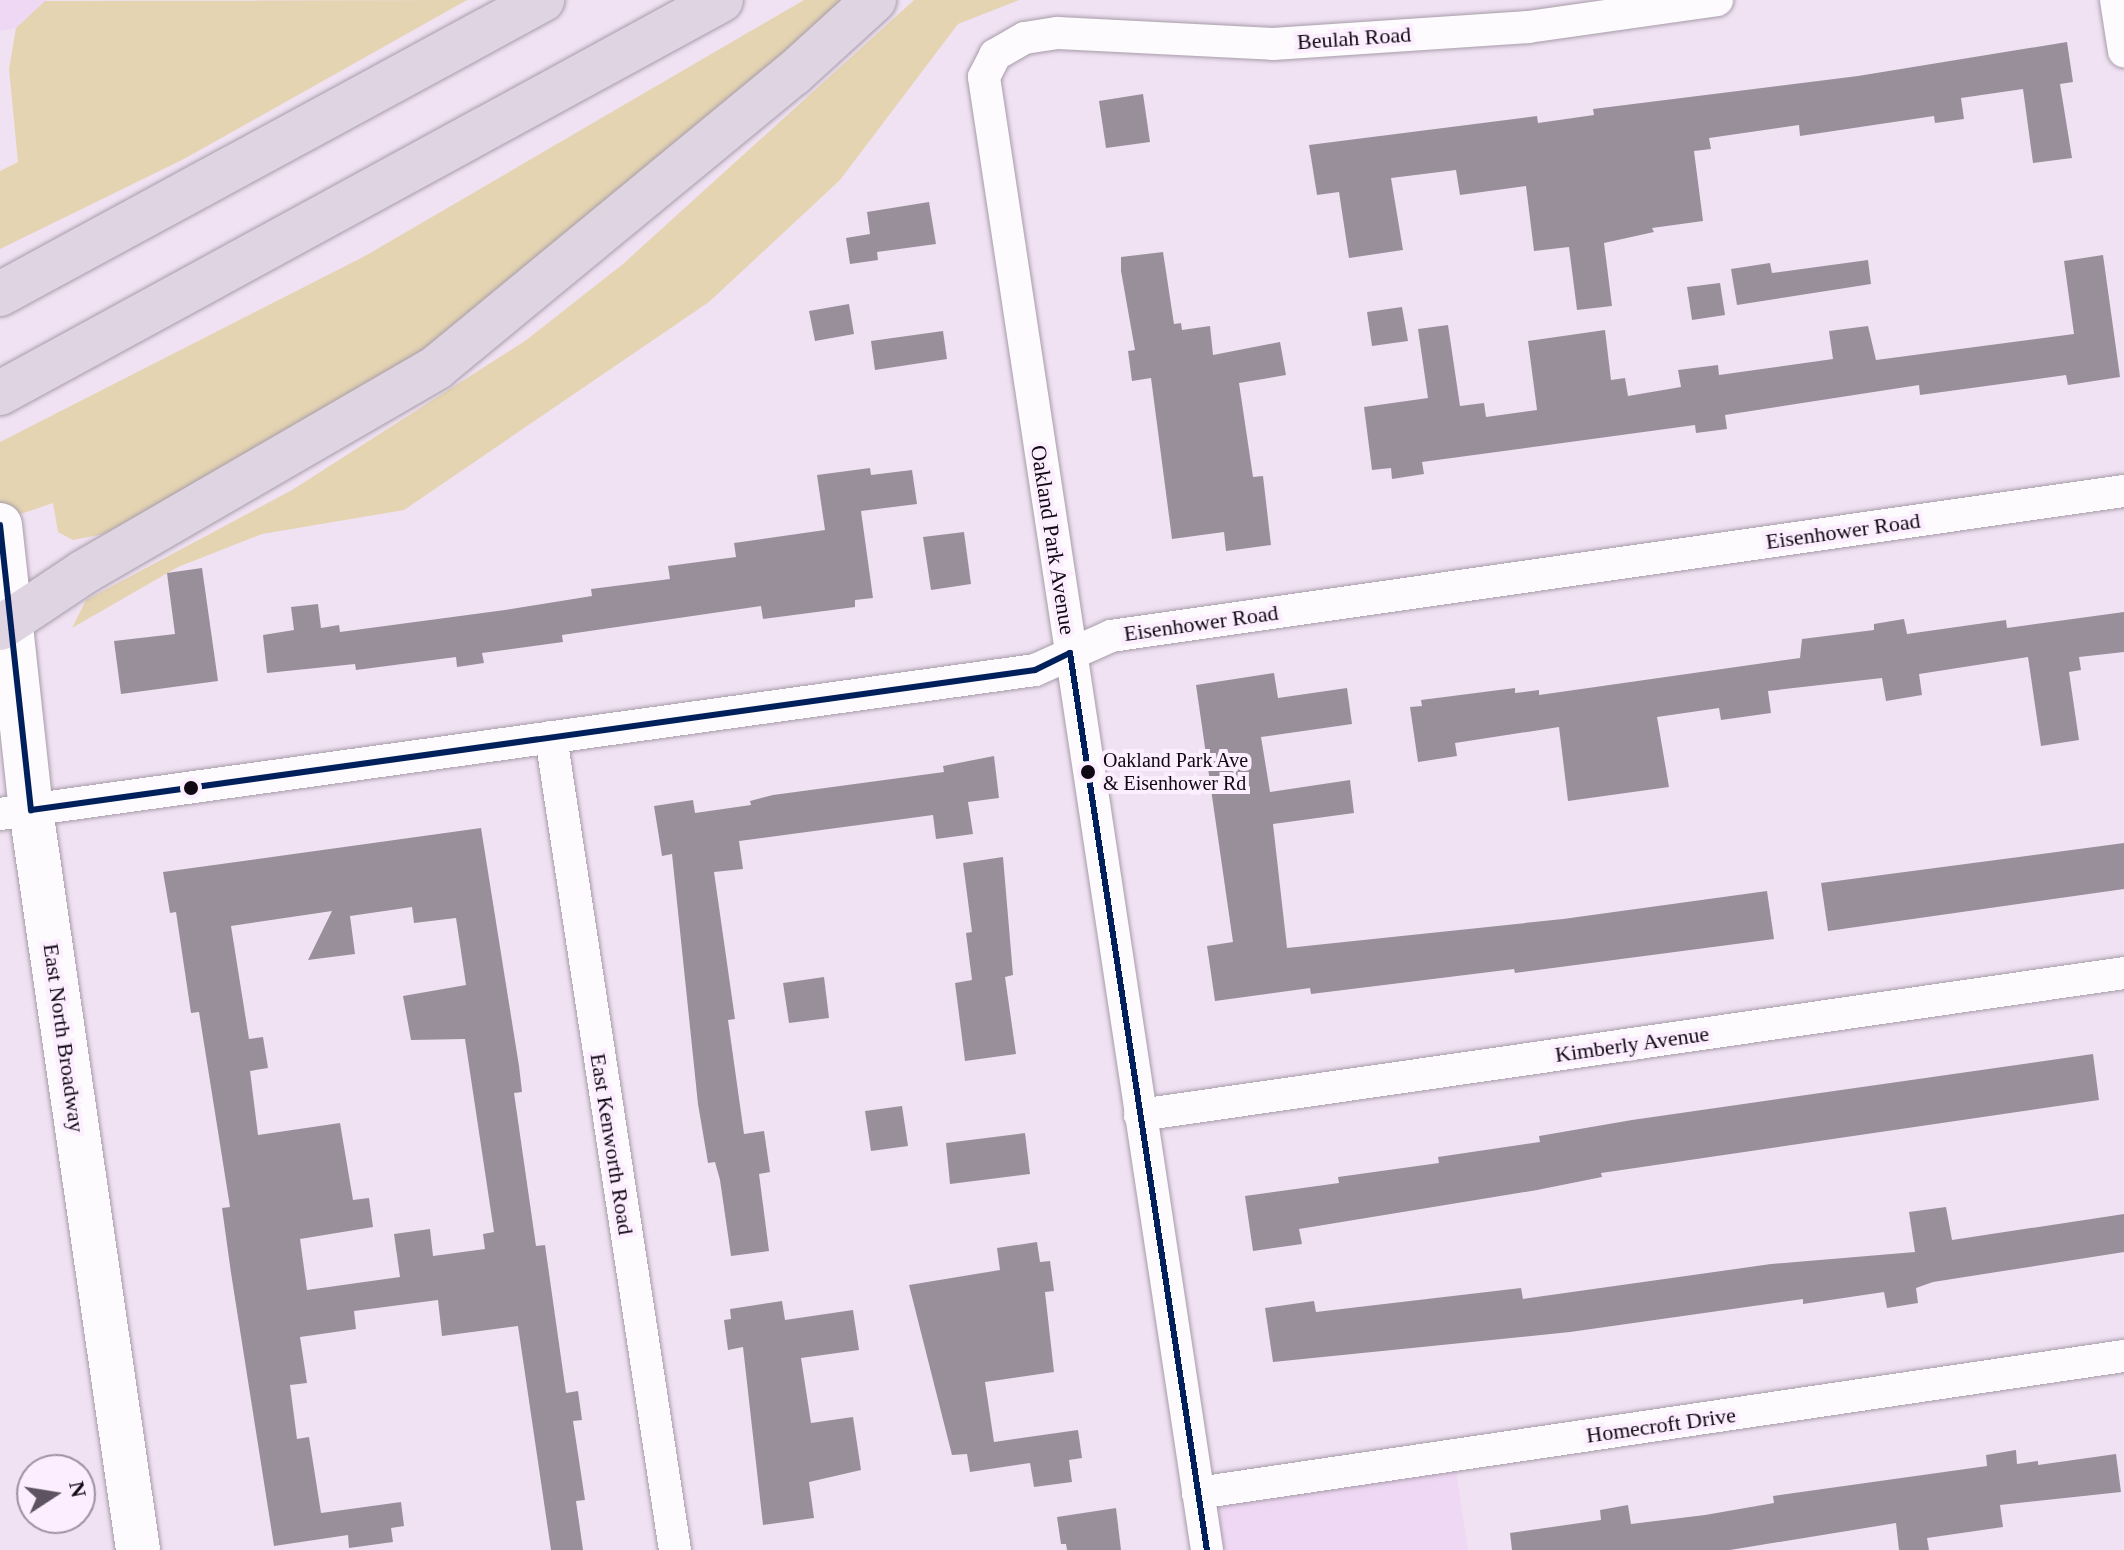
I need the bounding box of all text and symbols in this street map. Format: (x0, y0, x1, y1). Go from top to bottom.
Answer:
street label: Beulah Road (1296, 21, 1412, 55)
street label: Oakland Park Avenue (1025, 443, 1081, 637)
street label: Eisenhower Road (1764, 507, 1922, 555)
street label: Eisenhower Road (1122, 599, 1280, 647)
place label: Oakland Park Ave & Eisenhower Rd (1103, 748, 1249, 795)
marker: Oakland Park Ave & Eisenhower Rd (1080, 764, 1096, 780)
unlabelled marker (183, 780, 199, 796)
street label: East North Broadway (38, 942, 90, 1134)
street label: Kimberly Avenue (1553, 1020, 1711, 1068)
street label: East Kenworth Road (585, 1051, 639, 1237)
street label: Homecroft Drive (1584, 1401, 1738, 1449)
north arrow (16, 1454, 96, 1534)
text: N (64, 1479, 92, 1500)

